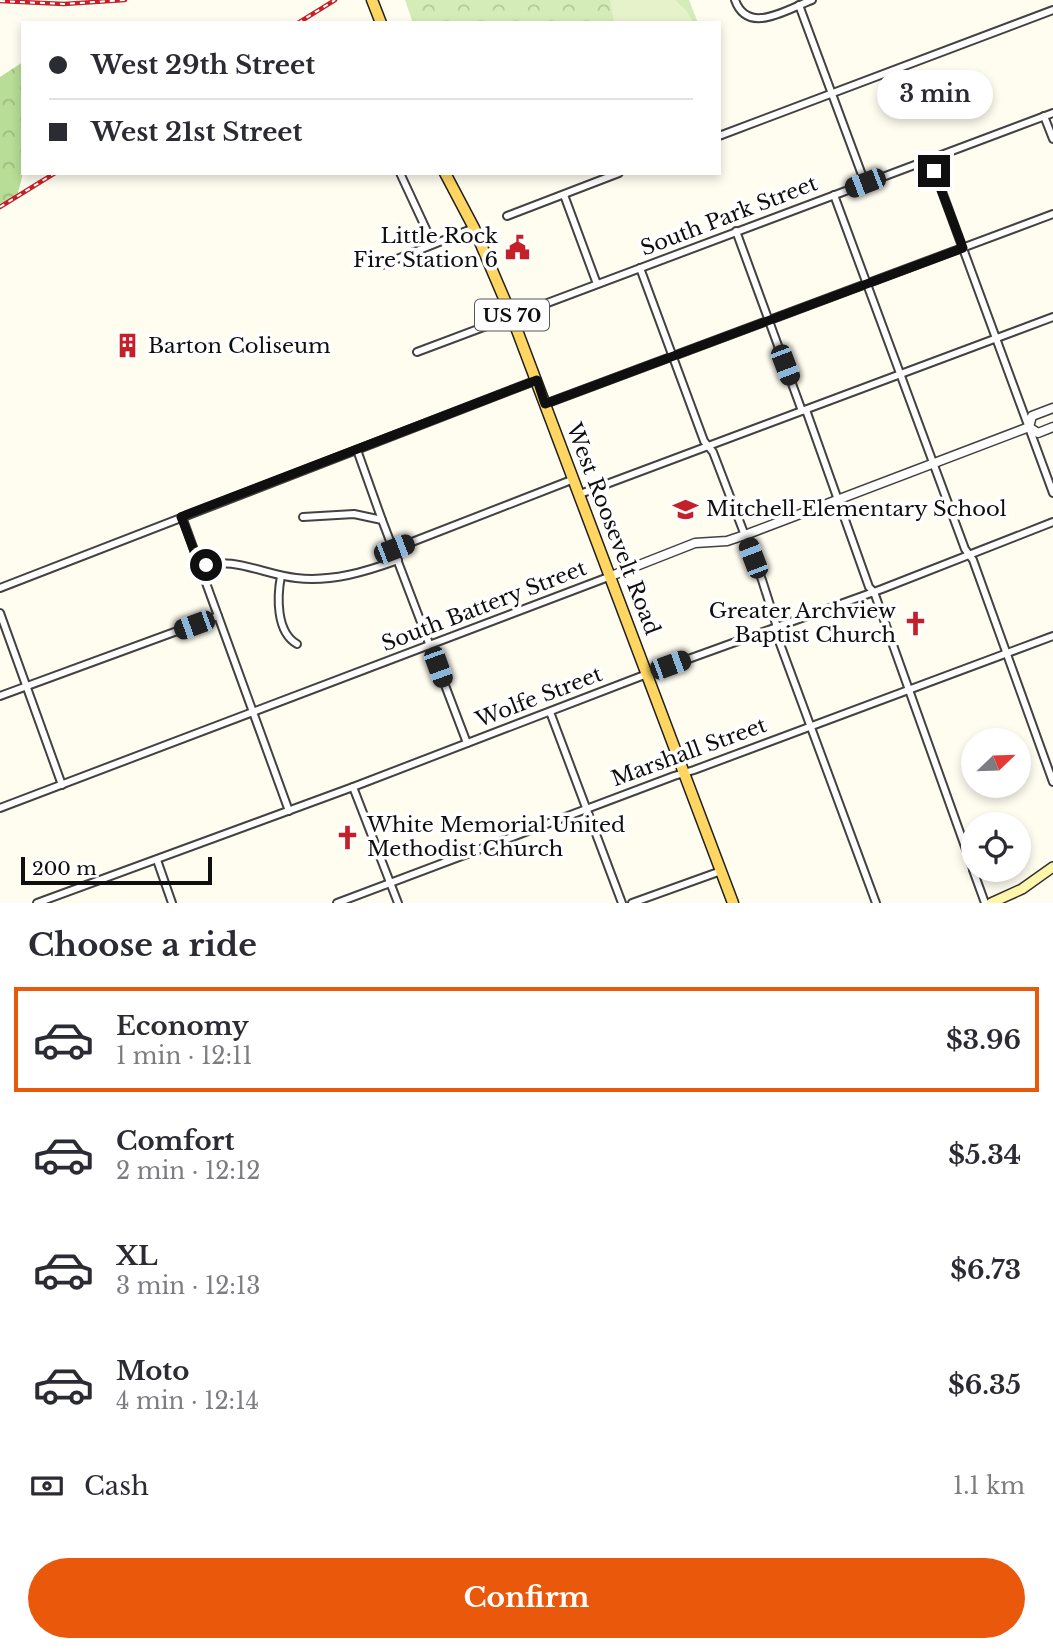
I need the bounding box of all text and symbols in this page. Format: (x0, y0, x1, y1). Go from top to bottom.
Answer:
text: West 29th Street (91, 49, 315, 81)
callout: 3 min (876, 69, 992, 118)
text: 3 min (899, 80, 971, 108)
text: West 21st Street (91, 116, 302, 148)
route end (918, 155, 950, 187)
car (842, 166, 889, 200)
street label: South Park Street (637, 170, 821, 262)
place label: Little Rock Fire Station 6 (353, 223, 498, 273)
public building icon: Little Rock Fire Station 6 (504, 234, 532, 262)
road number: US 70 (475, 300, 549, 330)
building icon: Barton Coliseum (114, 332, 142, 360)
place label: Barton Coliseum (148, 333, 331, 359)
car (768, 342, 803, 388)
street label: West Roosevelt Road (560, 418, 665, 639)
school or university icon: Mitchell Elementary School (672, 495, 700, 523)
place label: Mitchell Elementary School (706, 496, 1007, 522)
car (371, 532, 418, 566)
car (736, 535, 771, 581)
route start (190, 549, 222, 581)
street label: South Battery Street (378, 555, 590, 657)
place label: Greater Archview Baptist Church (709, 598, 896, 648)
car (171, 608, 218, 642)
church icon: Greater Archview Baptist Church (902, 609, 930, 637)
car (421, 644, 456, 690)
car (647, 648, 694, 682)
street label: Wolfe Street (471, 661, 606, 733)
street label: Marshall Street (608, 712, 770, 792)
north arrow (961, 728, 1031, 798)
map controls (961, 728, 1031, 882)
place label: White Memorial United Methodist Church (366, 812, 625, 862)
button: locate (961, 812, 1031, 882)
church icon: White Memorial United Methodist Church (333, 823, 361, 851)
scale bar (21, 854, 212, 886)
text: 200 m (32, 857, 97, 880)
text: Choose a ride (28, 925, 257, 965)
icon: car (32, 1008, 95, 1071)
text: Economy (116, 1010, 249, 1042)
text: $3.96 (946, 1024, 1021, 1056)
text: 1 min · 12:11 (116, 1042, 252, 1070)
icon: car (32, 1123, 95, 1186)
text: Comfort (116, 1125, 234, 1157)
text: $5.34 (948, 1139, 1021, 1171)
text: 2 min · 12:12 (116, 1157, 260, 1185)
icon: car (32, 1238, 95, 1301)
text: XL (116, 1240, 158, 1272)
text: $6.73 (950, 1254, 1021, 1286)
text: 3 min · 12:13 (116, 1272, 260, 1300)
icon: car (32, 1353, 95, 1416)
text: Moto (116, 1355, 189, 1387)
text: $6.35 (948, 1369, 1021, 1401)
text: 4 min · 12:14 (116, 1387, 259, 1415)
icon: cash (28, 1467, 66, 1505)
text: Cash (84, 1470, 149, 1502)
text: 1.1 km (953, 1472, 1025, 1500)
button: Confirm (28, 1558, 1025, 1638)

